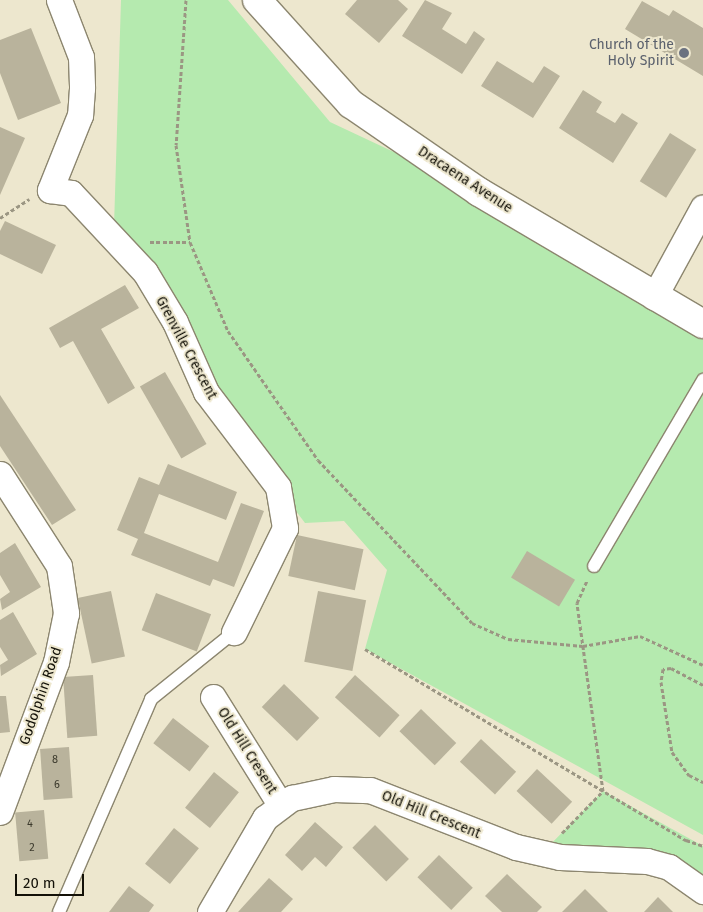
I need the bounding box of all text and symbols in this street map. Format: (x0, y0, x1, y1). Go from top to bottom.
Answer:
place label: Church of the Holy Spirit (589, 37, 674, 70)
marker: Church of the Holy Spirit (678, 47, 690, 59)
street label: Dracaena Avenue (415, 143, 515, 217)
street label: Grenville Crescent (152, 294, 220, 402)
street label: Godolphin Road (16, 645, 66, 747)
street label: Old Hill Cresent (214, 705, 280, 797)
house number: 8 (52, 753, 58, 767)
house number: 6 (54, 778, 60, 792)
street label: Old Hill Crescent (379, 787, 483, 843)
house number: 4 (27, 817, 33, 831)
house number: 2 (29, 841, 35, 855)
scale bar (18, 864, 86, 896)
text: 20 m (23, 874, 56, 892)

